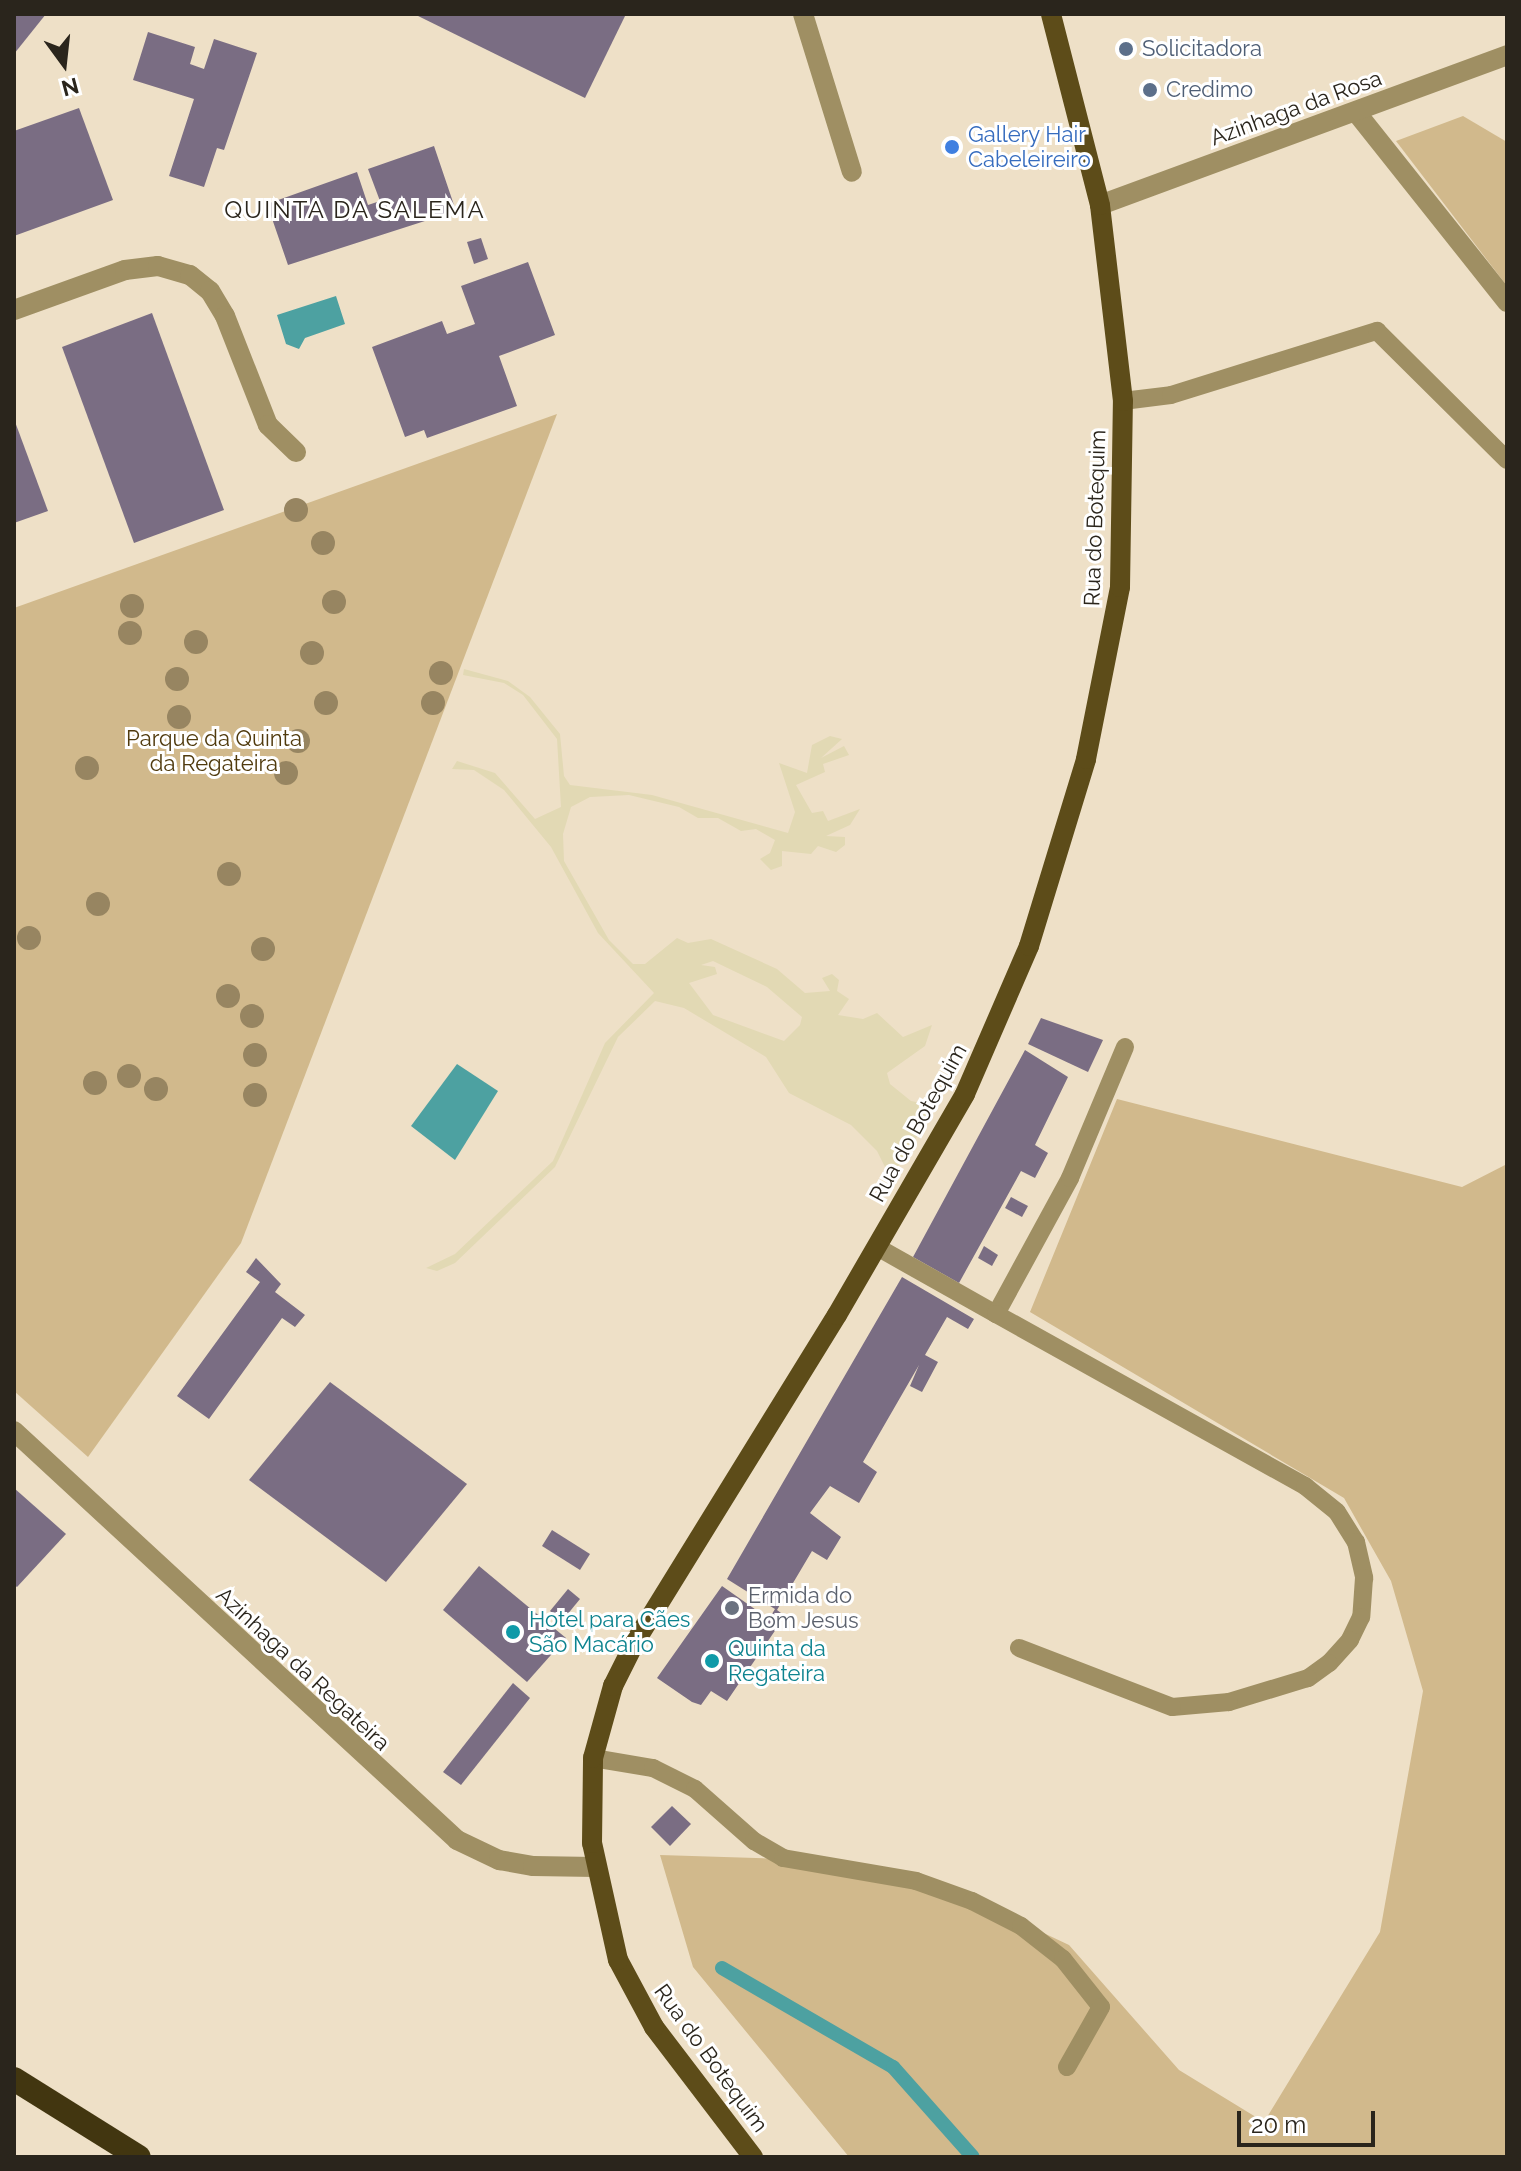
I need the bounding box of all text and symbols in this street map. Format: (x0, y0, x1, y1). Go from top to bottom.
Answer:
north arrow (24, 24, 104, 104)
place label: Solicitadora (1142, 36, 1262, 62)
marker: Solicitadora (1117, 40, 1135, 58)
street label: Azinhaga da Rosa (1207, 65, 1385, 151)
text: N (59, 72, 82, 102)
place label: Credimo (1166, 77, 1253, 103)
marker: Credimo (1141, 81, 1159, 99)
place label: Gallery Hair Cabeleireiro (968, 121, 1091, 172)
marker: Gallery Hair Cabeleireiro (943, 138, 961, 156)
district label: QUINTA DA SALEMA (223, 196, 487, 224)
street label: Rua do Botequim (1079, 429, 1111, 607)
park label: Parque da Quinta da Regateira (126, 725, 302, 776)
street label: Rua do Botequim (864, 1039, 972, 1207)
street label: Azinhaga da Regateira (211, 1582, 395, 1756)
place label: Ermida do Bom Jesus (748, 1582, 859, 1634)
marker: Ermida do Bom Jesus (723, 1599, 741, 1617)
place label: Hotel para Cães São Macário (529, 1606, 691, 1658)
marker: Hotel para Cães São Macário (504, 1623, 522, 1641)
place label: Quinta da Regateira (728, 1635, 826, 1686)
marker: Quinta da Regateira (703, 1652, 721, 1670)
street label: Rua do Botequim (648, 1979, 774, 2137)
scale bar (1241, 2095, 1379, 2145)
text: 20 m (1251, 2110, 1306, 2139)

